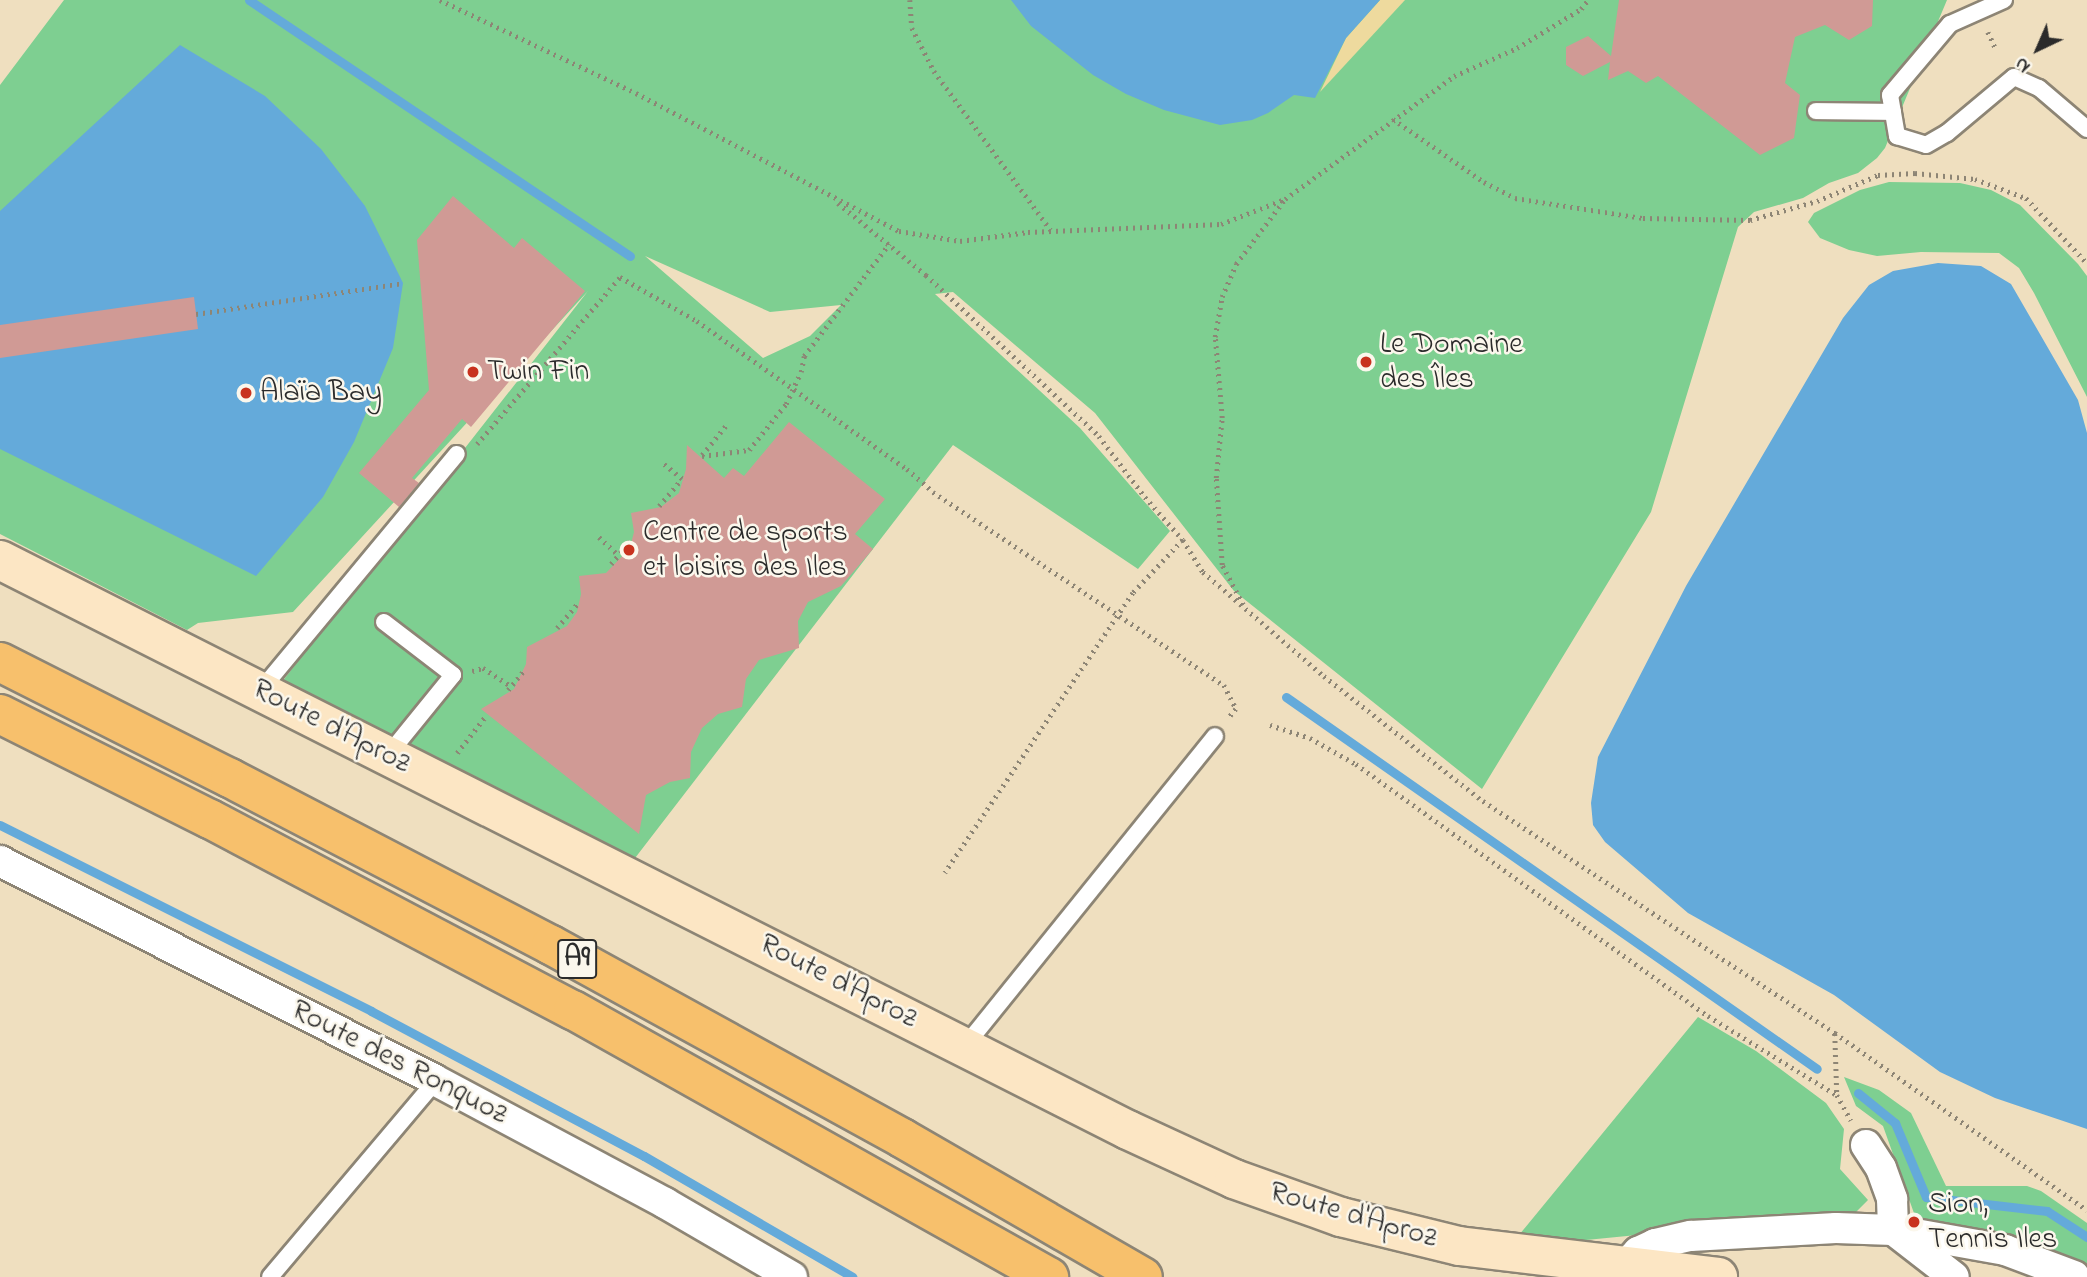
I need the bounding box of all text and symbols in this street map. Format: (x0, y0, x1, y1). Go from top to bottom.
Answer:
north arrow (2003, 14, 2073, 84)
text: N (2009, 50, 2037, 79)
place label: Le Domaine des Îles (1380, 327, 1523, 398)
place label: Twin Fin (487, 354, 589, 390)
marker: Le Domaine des Îles (1358, 354, 1374, 370)
marker: Twin Fin (465, 364, 481, 380)
place label: Alaïa Bay (260, 375, 382, 411)
marker: Alaïa Bay (238, 385, 254, 401)
place label: Centre de sports et loisirs des Iles (643, 515, 848, 586)
marker: Centre de sports et loisirs des Iles (621, 542, 637, 558)
street label: Route d'Aproz (246, 672, 416, 782)
street label: Route d'Aproz (753, 927, 923, 1037)
road number: A9 (556, 934, 598, 984)
street label: Route des Ronquoz (285, 993, 513, 1133)
street label: Route d'Aproz (1265, 1175, 1441, 1257)
place label: Sion, Tennis Iles (1928, 1187, 2057, 1258)
marker: Sion, Tennis Iles (1906, 1214, 1922, 1230)

